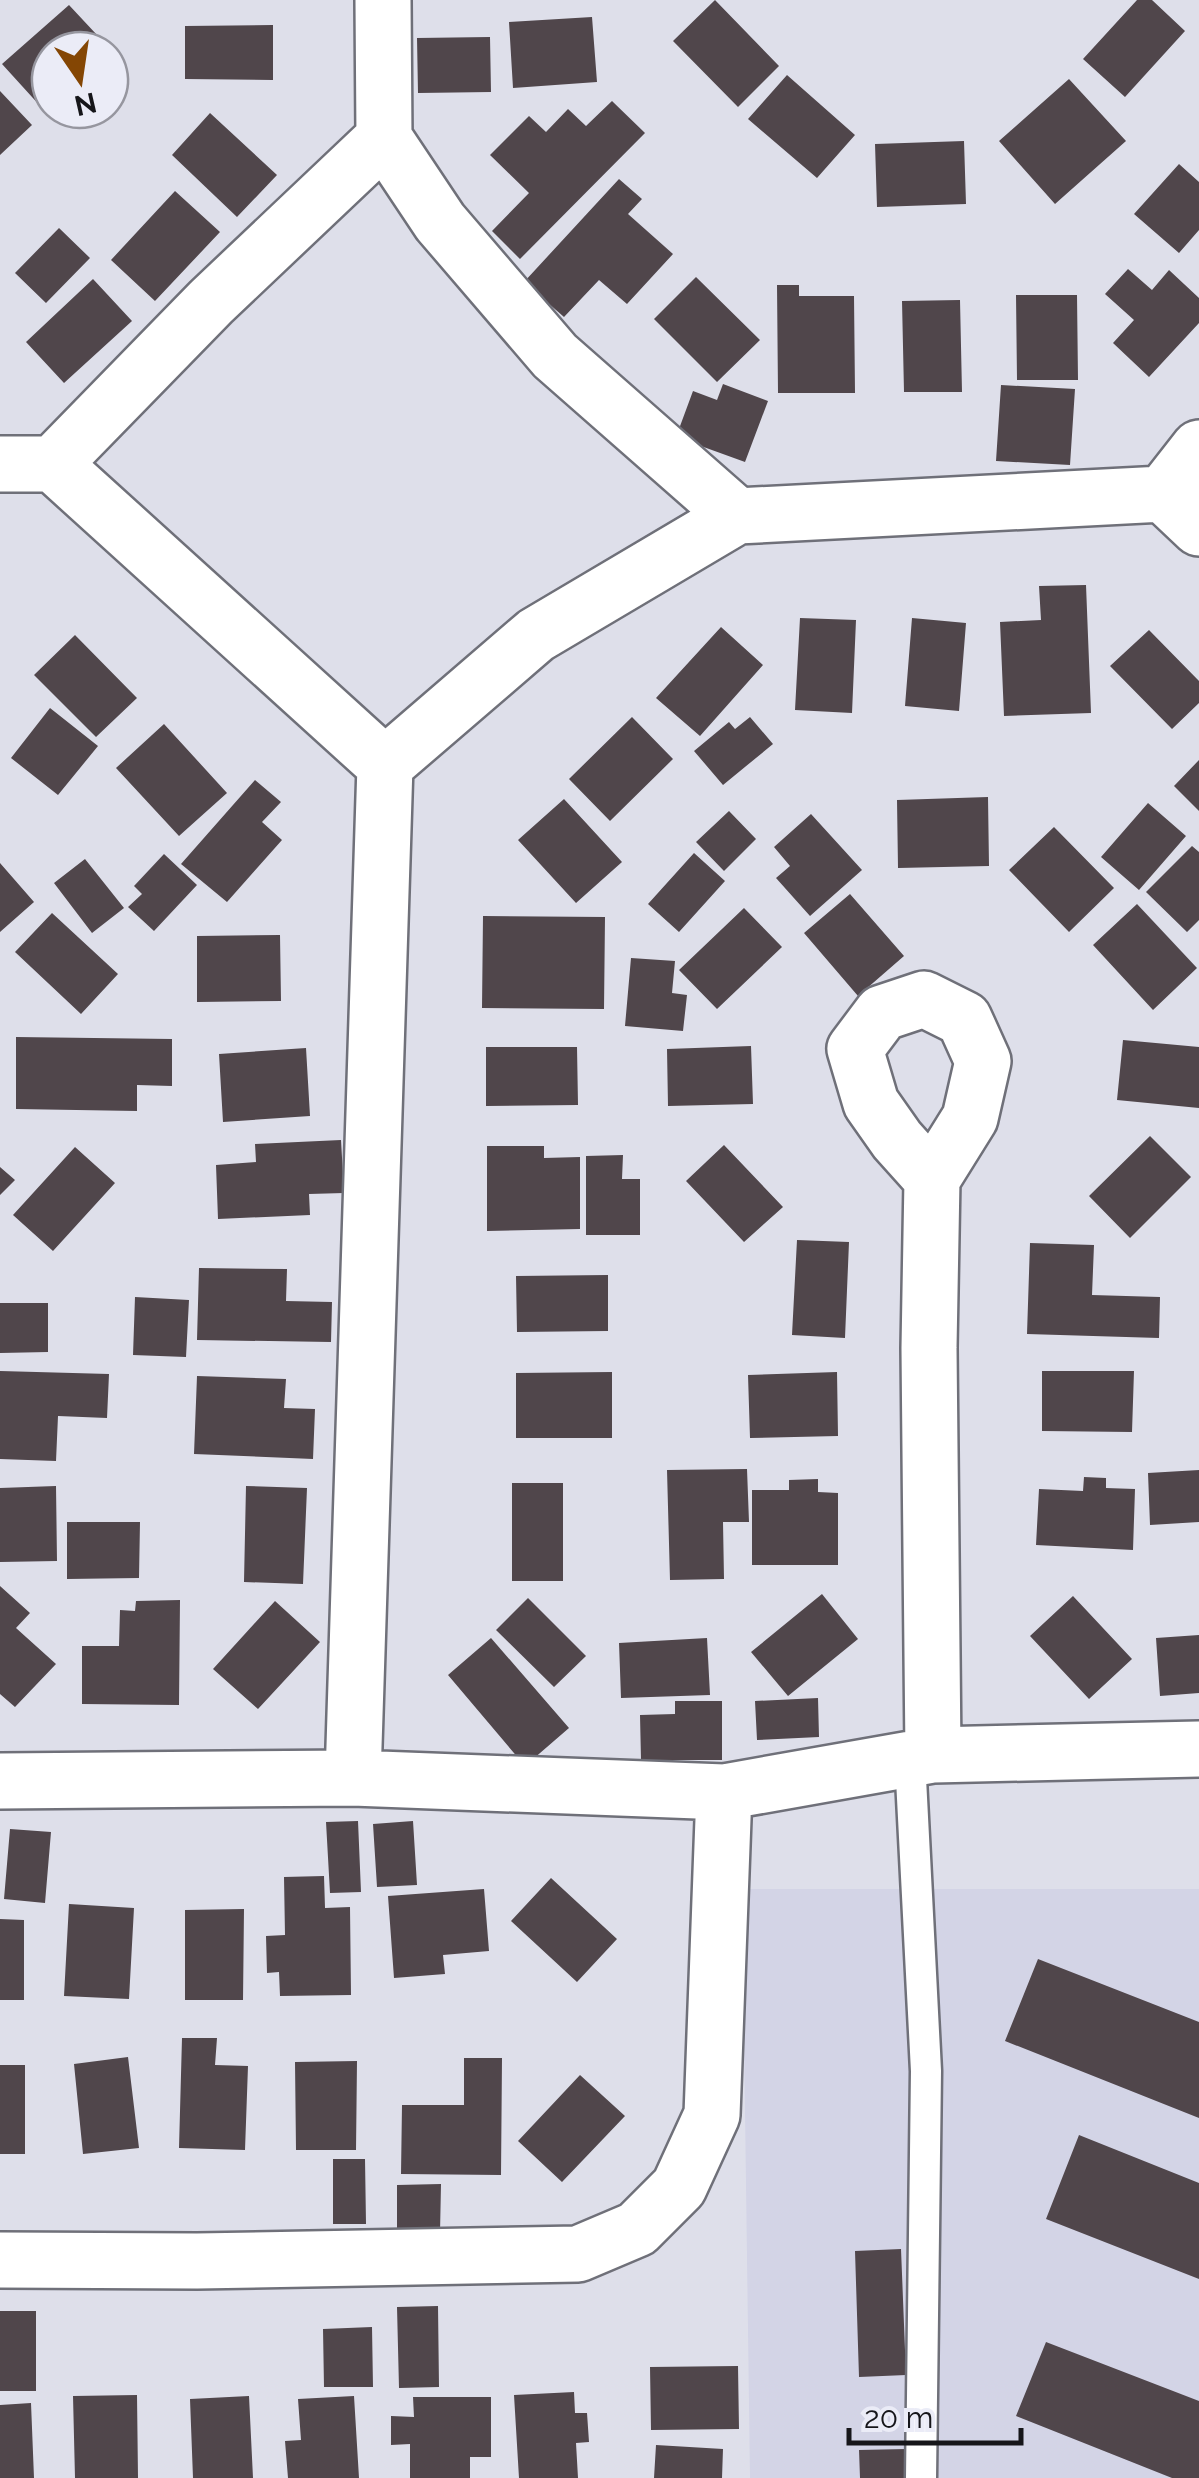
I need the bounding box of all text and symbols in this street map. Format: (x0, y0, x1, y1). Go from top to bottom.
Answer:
north arrow (30, 30, 130, 130)
text: N (71, 85, 100, 122)
scale bar (849, 2383, 1022, 2445)
text: 20 m (864, 2400, 933, 2435)

